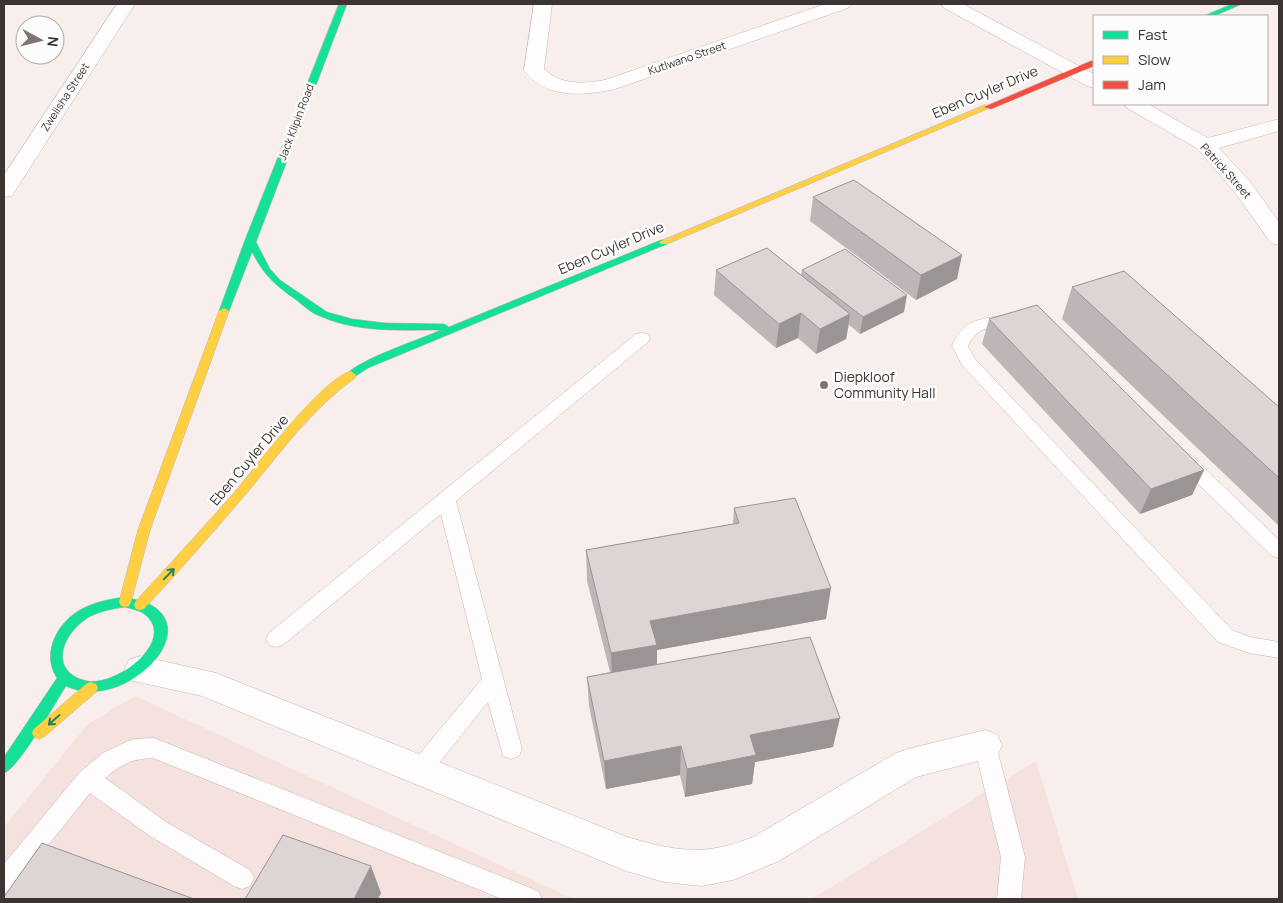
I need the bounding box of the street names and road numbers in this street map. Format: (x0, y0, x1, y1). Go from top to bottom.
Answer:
street label: Kutlwano Street (646, 37, 728, 78)
street label: Zwelisha Street (37, 60, 92, 134)
street label: Eben Cuyler Drive (929, 61, 1041, 122)
street label: Jack Klipin Road (274, 82, 317, 162)
street label: Patrick Street (1198, 140, 1255, 202)
street label: Eben Cuyler Drive (555, 217, 667, 278)
street label: Eben Cuyler Drive (205, 410, 292, 509)

